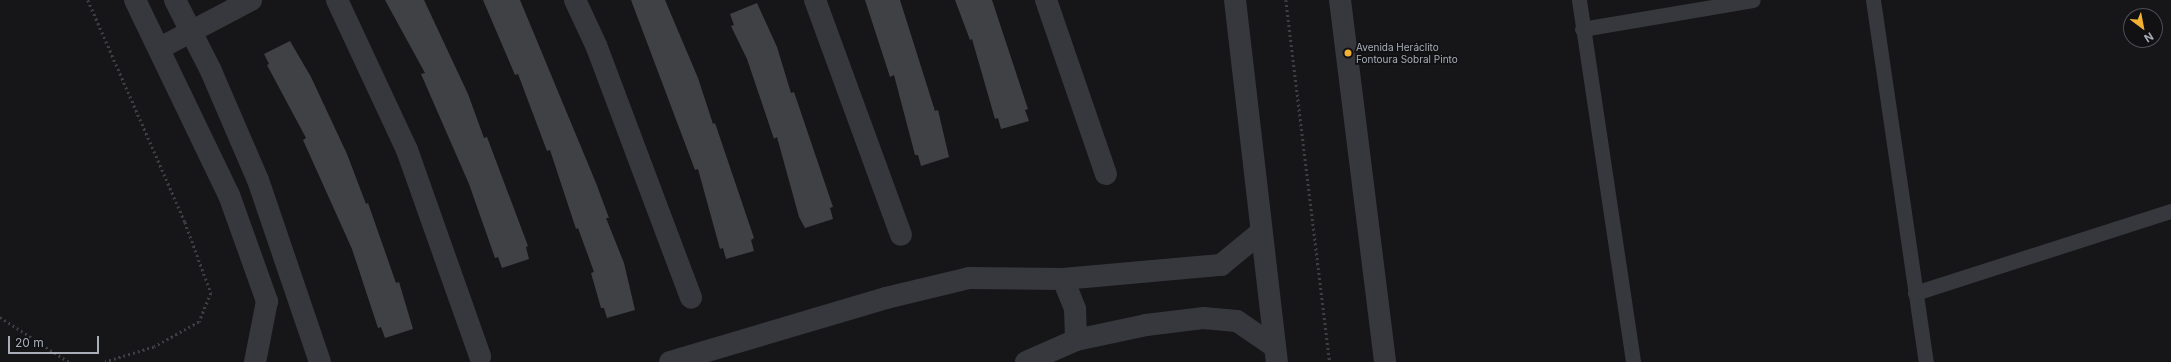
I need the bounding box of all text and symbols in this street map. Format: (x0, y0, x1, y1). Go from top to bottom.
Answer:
north arrow (2123, 8, 2163, 48)
text: N (2142, 29, 2156, 45)
place label: Avenida Heráclito Fontoura Sobral Pinto (1356, 41, 1458, 64)
marker: Avenida Heráclito Fontoura Sobral Pinto (1343, 48, 1353, 58)
scale bar (10, 328, 101, 354)
text: 20 m (15, 335, 44, 350)

